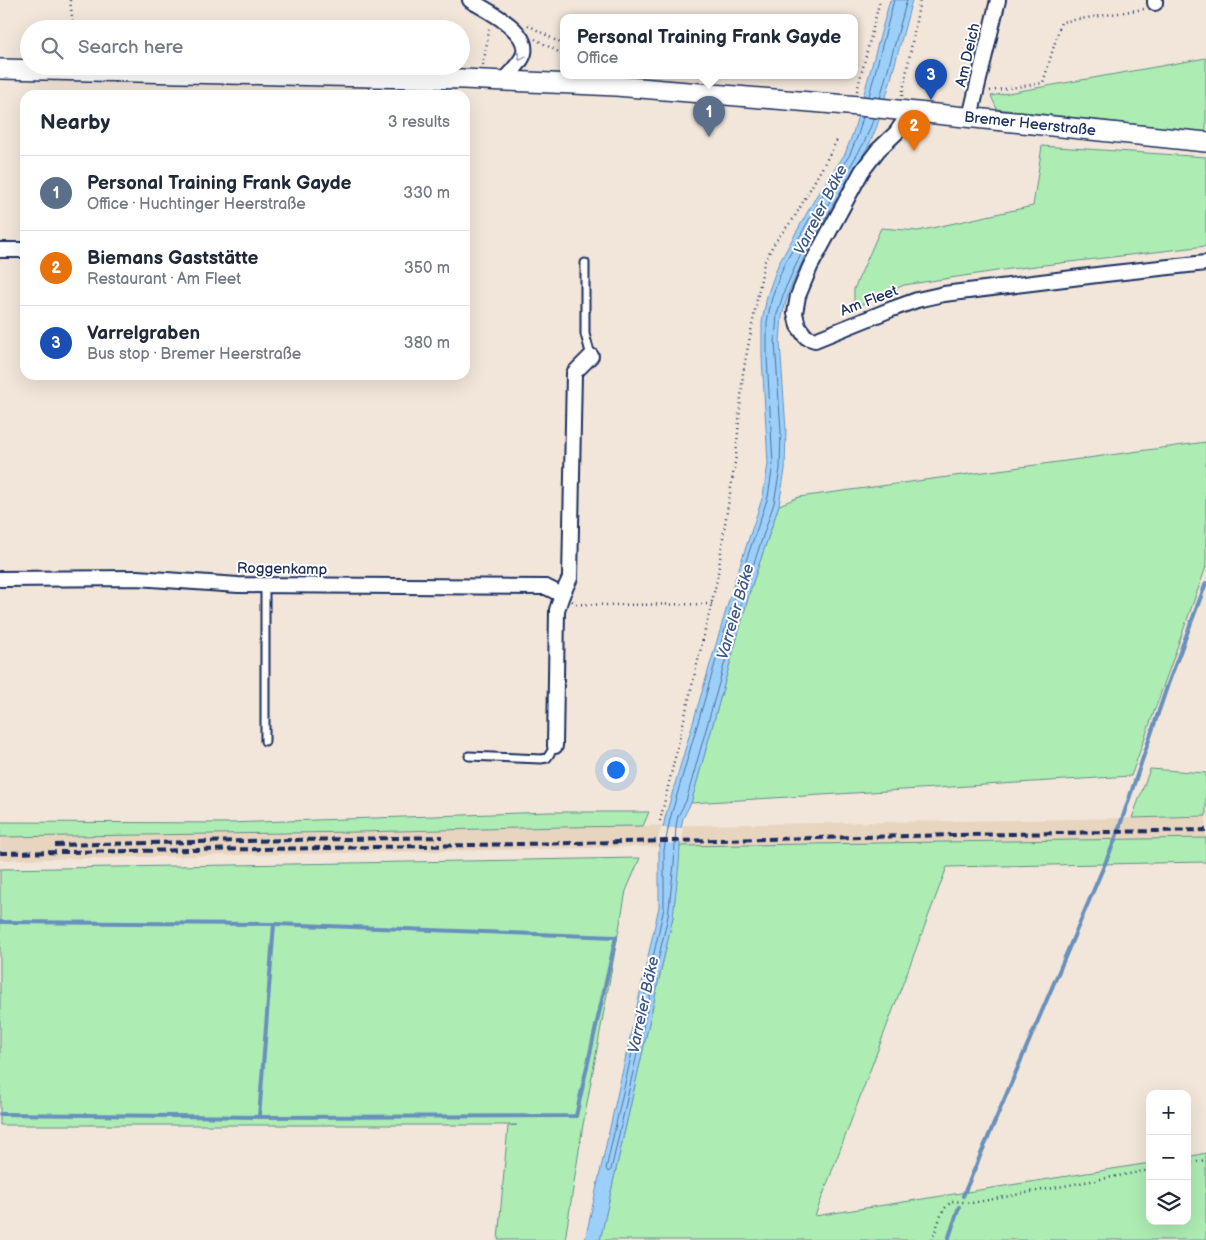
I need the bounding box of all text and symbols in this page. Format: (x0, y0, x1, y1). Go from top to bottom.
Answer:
popup (560, 14, 858, 79)
search box (20, 20, 470, 75)
street label: Am Deich (951, 21, 985, 89)
text: Personal Training Frank Gayde (577, 26, 841, 49)
icon: search (38, 34, 66, 62)
text: Search here (78, 36, 183, 59)
text: Office (577, 49, 618, 68)
one-way arrow (516, 52, 527, 61)
pin: 3 (915, 59, 947, 100)
pin: 1 (693, 96, 725, 137)
street label: Bremer Heerstraße (963, 108, 1097, 140)
text: Nearby (40, 110, 110, 135)
pin: 2 (898, 110, 930, 151)
text: 3 results (388, 113, 450, 132)
water label: Varreler Bäke (790, 162, 852, 258)
text: Personal Training Frank Gayde (87, 172, 352, 195)
text: 1 (53, 184, 59, 203)
text: 330 m (403, 184, 450, 203)
text: Office · Huchtinger Heerstraße (87, 195, 306, 214)
text: Biemans Gaststätte (87, 247, 258, 270)
text: 2 (51, 259, 61, 278)
text: 350 m (404, 259, 450, 278)
text: Restaurant · Am Fleet (87, 270, 241, 289)
street label: Am Fleet (837, 281, 901, 321)
text: Varrelgraben (87, 322, 200, 345)
text: 3 (51, 334, 61, 353)
text: 380 m (404, 334, 450, 353)
text: Bus stop · Bremer Heerstraße (87, 345, 301, 364)
street label: Roggenkamp (237, 559, 328, 579)
water label: Varreler Bäke (713, 562, 759, 662)
your location (603, 757, 629, 783)
water label: Varreler Bäke (624, 955, 664, 1055)
map controls (1146, 1090, 1191, 1225)
button: + (1146, 1090, 1191, 1135)
button: − (1146, 1135, 1191, 1180)
button: layers (1146, 1180, 1191, 1225)

